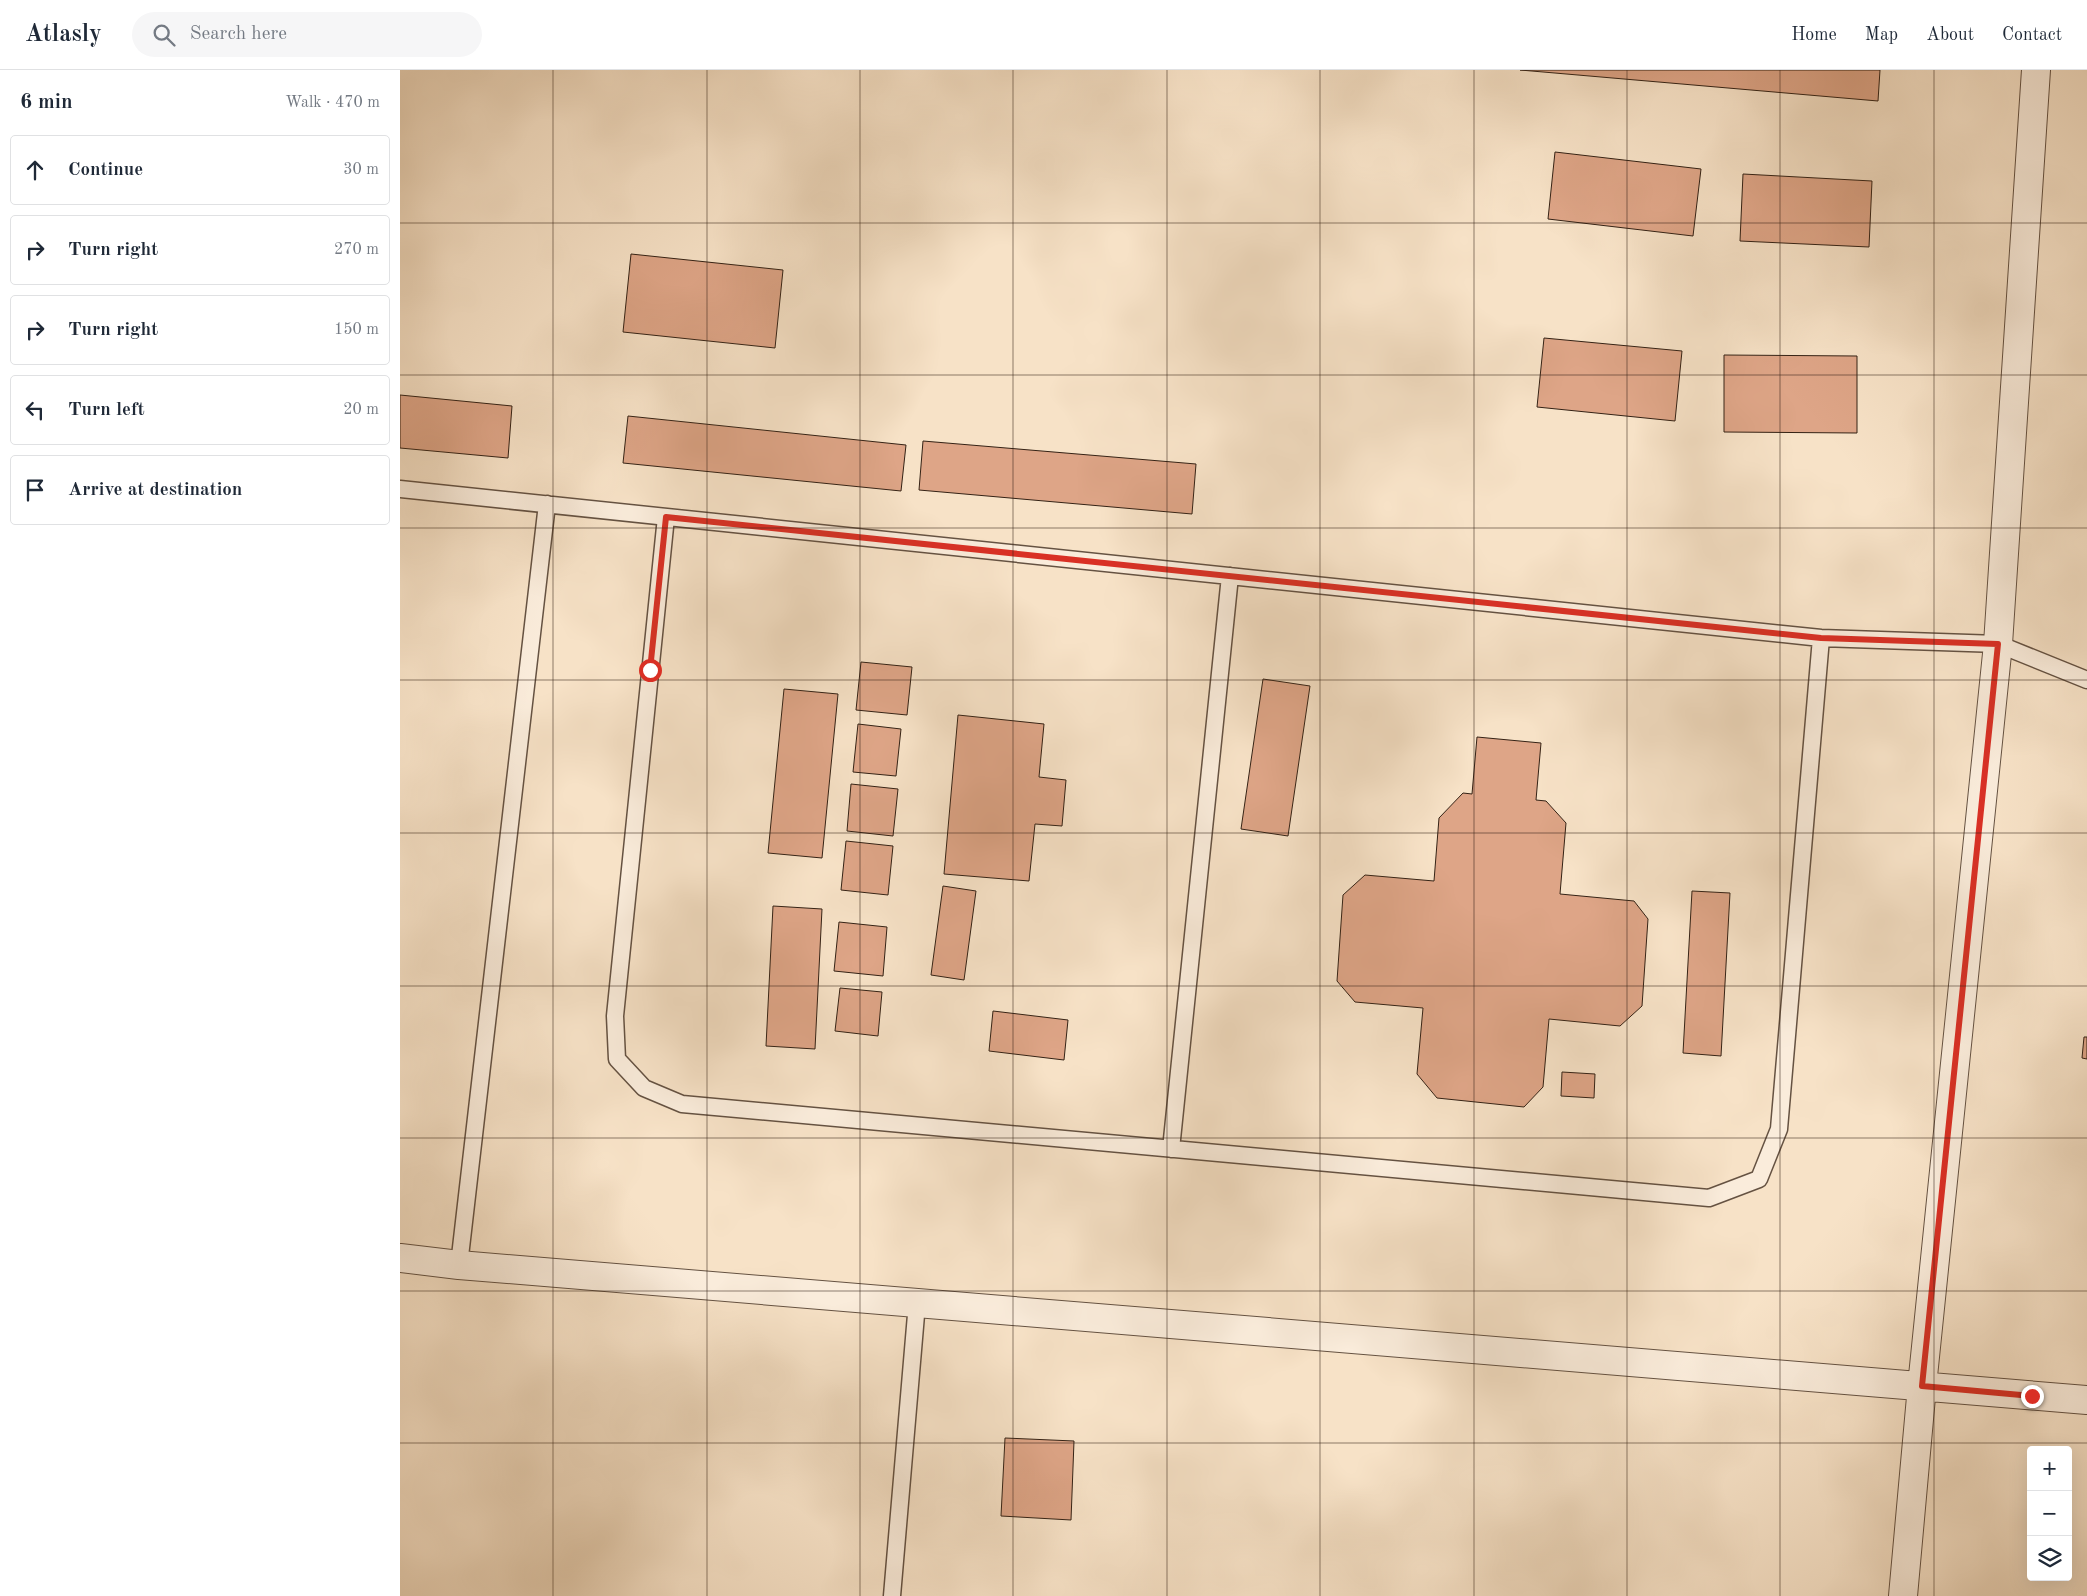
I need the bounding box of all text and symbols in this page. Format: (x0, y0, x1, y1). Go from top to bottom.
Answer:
search box (132, 12, 482, 57)
icon: search (150, 21, 178, 49)
text: Atlasly (25, 23, 102, 47)
text: Search here (190, 25, 287, 44)
text: Home (1791, 26, 1837, 44)
text: Map (1865, 26, 1898, 44)
text: About (1926, 26, 1974, 44)
text: Contact (2002, 26, 2062, 44)
text: 6 min (20, 92, 73, 113)
text: Walk · 470 m (285, 95, 380, 111)
icon: ahead (21, 156, 49, 184)
text: Continue (68, 161, 143, 180)
text: 30 m (343, 162, 379, 178)
icon: right (21, 236, 49, 264)
text: Turn right (68, 241, 158, 260)
text: 270 m (334, 242, 379, 258)
icon: right (21, 316, 49, 344)
text: Turn right (68, 321, 158, 340)
text: 150 m (334, 322, 379, 338)
icon: left (21, 396, 49, 424)
text: Turn left (68, 401, 145, 420)
text: 20 m (343, 402, 379, 418)
icon: arrive (21, 476, 49, 504)
text: Arrive at destination (68, 481, 242, 500)
route start (639, 659, 662, 682)
route end (2021, 1385, 2044, 1408)
map controls (2027, 1446, 2072, 1581)
button: + (2027, 1446, 2072, 1491)
button: − (2027, 1491, 2072, 1536)
button: layers (2027, 1536, 2072, 1581)

